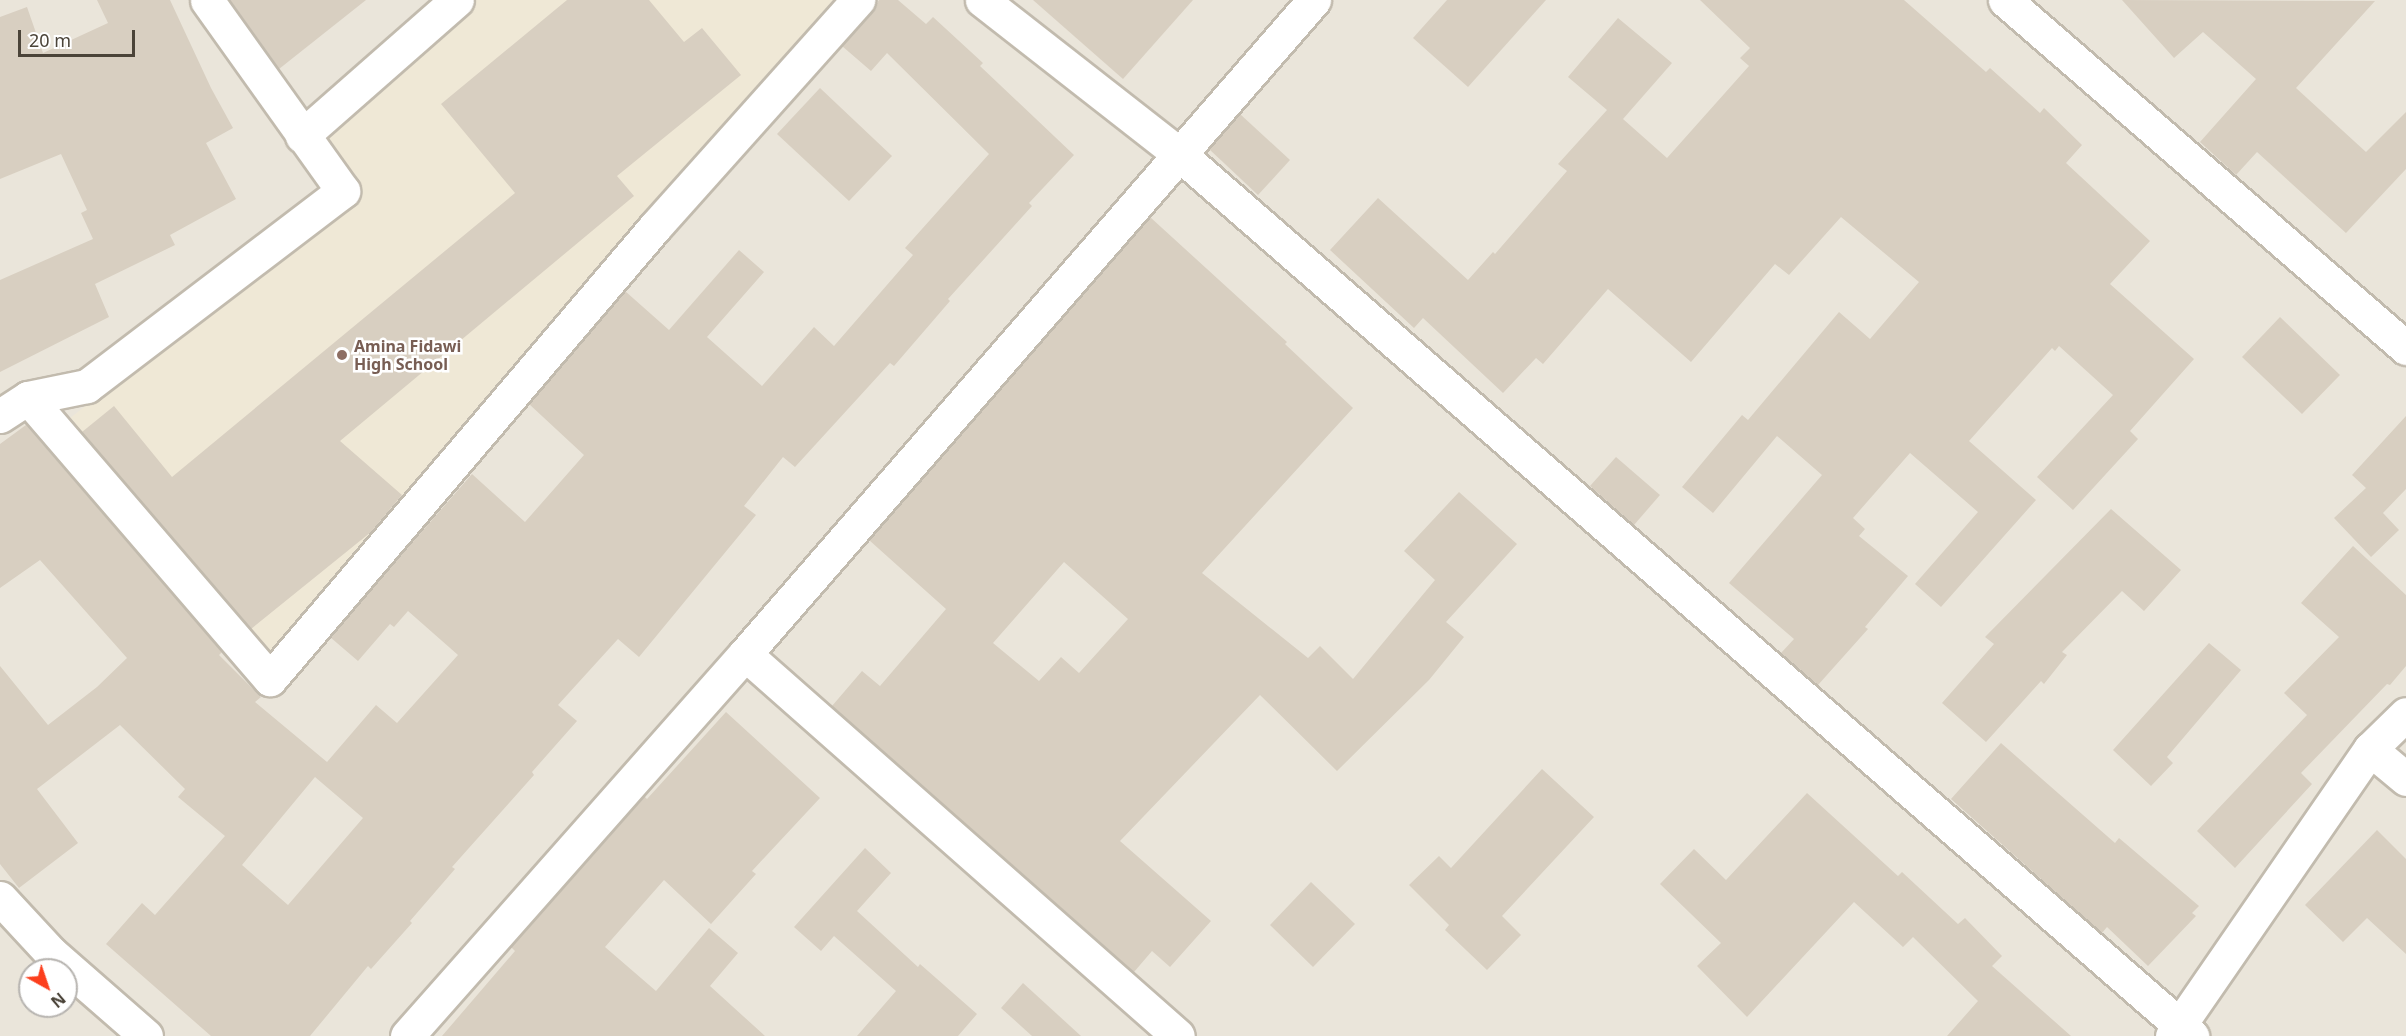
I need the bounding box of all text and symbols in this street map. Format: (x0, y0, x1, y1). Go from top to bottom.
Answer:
scale bar (21, 18, 138, 56)
text: 20 m (29, 28, 71, 52)
place label: Amina Fidawi High School (354, 336, 461, 374)
marker: Amina Fidawi High School (335, 348, 349, 362)
north arrow (18, 958, 78, 1018)
text: N (46, 988, 70, 1013)

